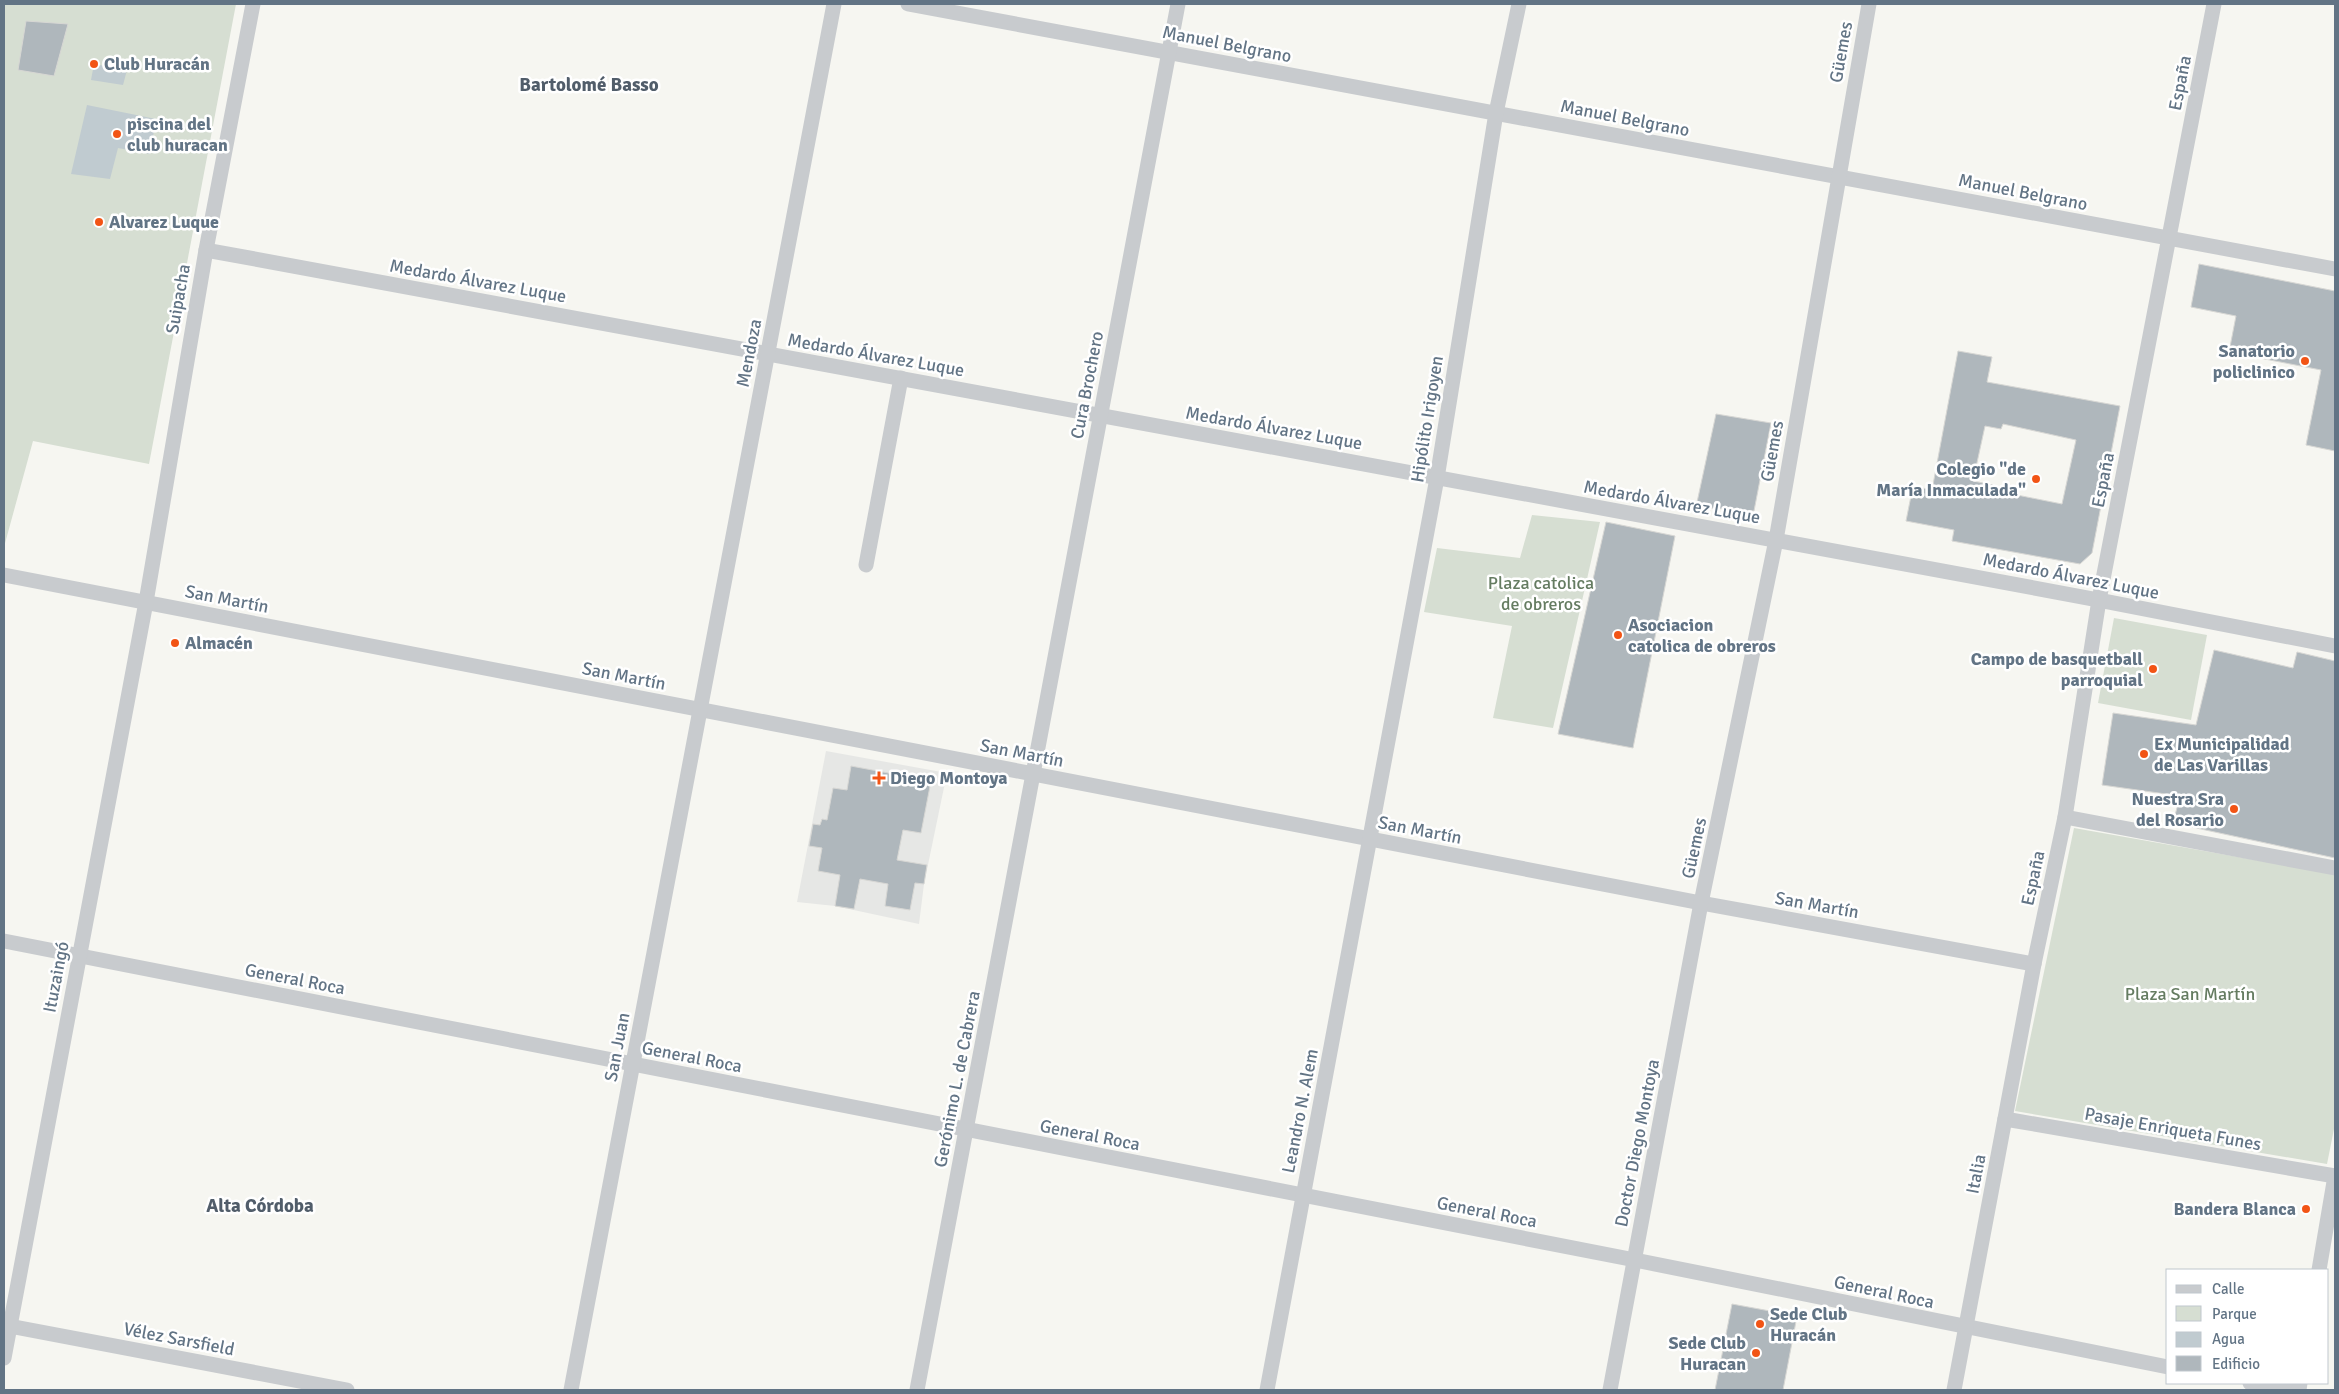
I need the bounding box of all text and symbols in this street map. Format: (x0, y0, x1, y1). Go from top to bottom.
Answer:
street label: Güemes (1825, 20, 1857, 84)
street label: Manuel Belgrano (1161, 21, 1293, 67)
place label: Club Huracán (104, 53, 210, 75)
street label: España (2164, 54, 2196, 112)
marker: Club Huracán (88, 58, 100, 70)
district label: Bartolomé Basso (519, 73, 659, 97)
street label: Manuel Belgrano (1559, 95, 1691, 141)
place label: piscina del club huracan (127, 113, 228, 156)
marker: piscina del club huracan (111, 128, 123, 140)
street label: Manuel Belgrano (1957, 169, 2089, 215)
place label: Alvarez Luque (109, 211, 219, 233)
marker: Alvarez Luque (93, 216, 105, 228)
street label: Medardo Álvarez Luque (388, 255, 568, 307)
street label: Suipacha (161, 262, 195, 336)
street label: Mendoza (732, 317, 766, 389)
street label: Medardo Álvarez Luque (786, 329, 966, 381)
street label: Cura Brochero (1066, 329, 1108, 441)
place label: Sanatorio policlinico (2213, 340, 2295, 383)
street label: Hipólito Irigoyen (1406, 354, 1448, 484)
marker: Sanatorio policlinico (2299, 355, 2311, 367)
street label: Medardo Álvarez Luque (1184, 402, 1364, 454)
street label: Güemes (1756, 419, 1788, 483)
street label: España (2087, 451, 2119, 509)
place label: Colegio "de María Inmaculada" (1876, 458, 2026, 501)
marker: Colegio "de María Inmaculada" (2030, 473, 2042, 485)
street label: Medardo Álvarez Luque (1582, 476, 1762, 528)
street label: Medardo Álvarez Luque (1981, 548, 2161, 604)
park label: Plaza catolica de obreros (1488, 572, 1594, 615)
street label: San Martín (183, 580, 271, 618)
place label: Asociacion catolica de obreros (1628, 614, 1776, 657)
marker: Asociacion catolica de obreros (1612, 629, 1624, 641)
place label: Almacén (185, 632, 253, 654)
marker: Almacén (169, 637, 181, 649)
place label: Campo de basquetball parroquial (1971, 648, 2143, 691)
street label: San Martín (580, 657, 668, 695)
marker: Campo de basquetball parroquial (2147, 663, 2159, 675)
place label: Ex Municipalidad de Las Varillas (2154, 733, 2290, 776)
street label: San Martín (978, 734, 1066, 772)
marker: Ex Municipalidad de Las Varillas (2138, 748, 2150, 760)
place label: Diego Montoya (890, 767, 1007, 789)
marker: Diego Montoya (872, 771, 886, 785)
place label: Nuestra Sra del Rosario (2132, 788, 2224, 831)
marker: Nuestra Sra del Rosario (2228, 803, 2240, 815)
street label: San Martín (1376, 811, 1464, 849)
street label: Güemes (1677, 815, 1711, 880)
street label: España (2016, 848, 2050, 908)
street label: San Martín (1773, 887, 1861, 923)
street label: Ituzaingó (38, 939, 74, 1015)
street label: General Roca (243, 958, 347, 1000)
park label: Plaza San Martín (2125, 983, 2255, 1005)
street label: Gerónimo L. de Cabrera (929, 989, 985, 1169)
street label: San Juan (600, 1011, 634, 1083)
street label: General Roca (640, 1036, 744, 1078)
street label: Leandro N. Alem (1277, 1047, 1323, 1175)
street label: Doctor Diego Montoya (1610, 1057, 1664, 1229)
street label: Pasaje Enriqueta Funes (2083, 1103, 2263, 1155)
street label: General Roca (1038, 1114, 1142, 1156)
street label: Italia (1961, 1152, 1991, 1196)
street label: General Roca (1435, 1191, 1539, 1233)
district label: Alta Córdoba (206, 1194, 314, 1218)
place label: Bandera Blanca (2173, 1198, 2296, 1220)
marker: Bandera Blanca (2300, 1203, 2312, 1215)
legend (2166, 1269, 2329, 1384)
street label: General Roca (1832, 1271, 1936, 1313)
text: Calle (2212, 1280, 2245, 1298)
place label: Sede Club Huracán (1770, 1303, 1848, 1346)
text: Parque (2212, 1305, 2257, 1323)
street label: Vélez Sarsfield (122, 1317, 236, 1361)
marker: Sede Club Huracán (1754, 1318, 1766, 1330)
text: Agua (2212, 1330, 2245, 1348)
place label: Sede Club Huracan (1669, 1332, 1746, 1375)
marker: Sede Club Huracan (1750, 1347, 1762, 1359)
text: Edificio (2212, 1355, 2260, 1373)

